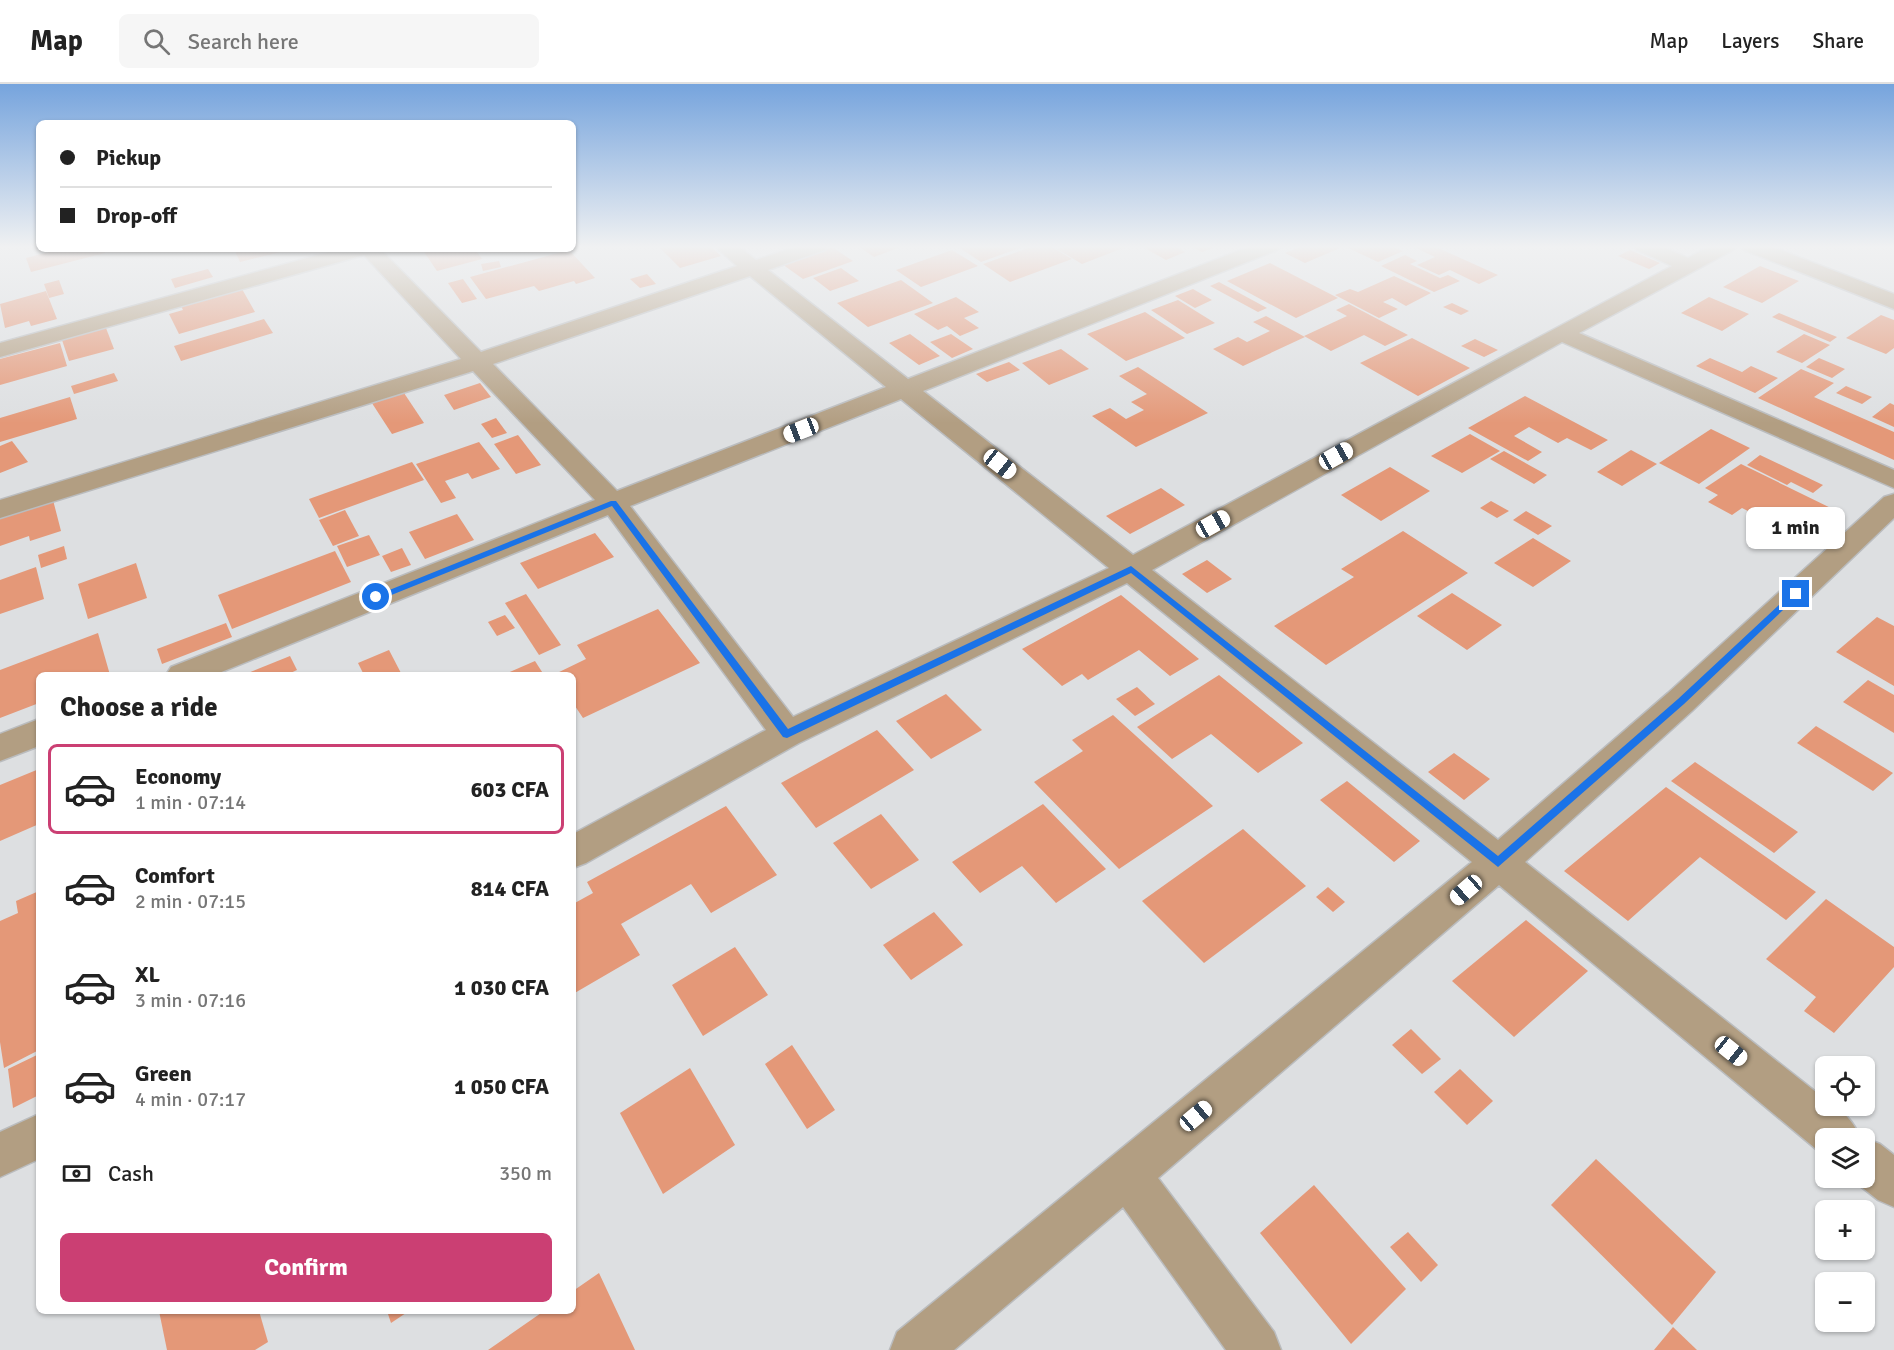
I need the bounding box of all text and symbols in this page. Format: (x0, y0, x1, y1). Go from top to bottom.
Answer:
search box (119, 14, 539, 68)
text: Map (30, 24, 83, 58)
icon: search (140, 25, 173, 58)
text: Search here (188, 28, 299, 55)
text: Map (1650, 28, 1688, 54)
text: Layers (1721, 28, 1779, 54)
text: Share (1812, 28, 1864, 54)
text: Pickup (96, 144, 161, 171)
text: Drop-off (96, 202, 177, 229)
car (781, 415, 821, 445)
car (1316, 439, 1356, 473)
car (980, 446, 1020, 482)
car (1193, 507, 1233, 541)
callout: 1 min (1746, 507, 1846, 549)
text: 1 min (1771, 515, 1820, 540)
route end (1782, 580, 1809, 607)
route start (362, 583, 389, 610)
text: Choose a ride (60, 691, 218, 724)
icon: car (63, 762, 117, 816)
text: Economy (135, 763, 221, 790)
text: 603 CFA (471, 776, 549, 803)
text: 1 min · 07:14 (135, 790, 246, 815)
icon: car (63, 861, 117, 915)
text: Comfort (135, 862, 215, 889)
car (1447, 871, 1485, 909)
text: 814 CFA (471, 875, 549, 902)
text: 2 min · 07:15 (135, 889, 246, 914)
icon: car (63, 960, 117, 1014)
text: XL (135, 961, 160, 988)
text: 1 030 CFA (454, 974, 549, 1001)
text: 3 min · 07:16 (135, 988, 246, 1013)
car (1711, 1033, 1751, 1069)
map controls (1815, 1056, 1875, 1332)
button: locate (1815, 1056, 1875, 1116)
icon: car (63, 1059, 117, 1113)
text: Green (135, 1060, 192, 1087)
text: 1 050 CFA (454, 1073, 549, 1100)
text: 4 min · 07:17 (135, 1087, 246, 1112)
car (1176, 1098, 1216, 1134)
button: layers (1815, 1128, 1875, 1188)
icon: cash (60, 1157, 93, 1190)
text: Cash (108, 1160, 154, 1187)
text: 350 m (499, 1161, 552, 1186)
button: + (1815, 1200, 1875, 1260)
button: Confirm (60, 1233, 552, 1302)
button: − (1815, 1272, 1875, 1332)

